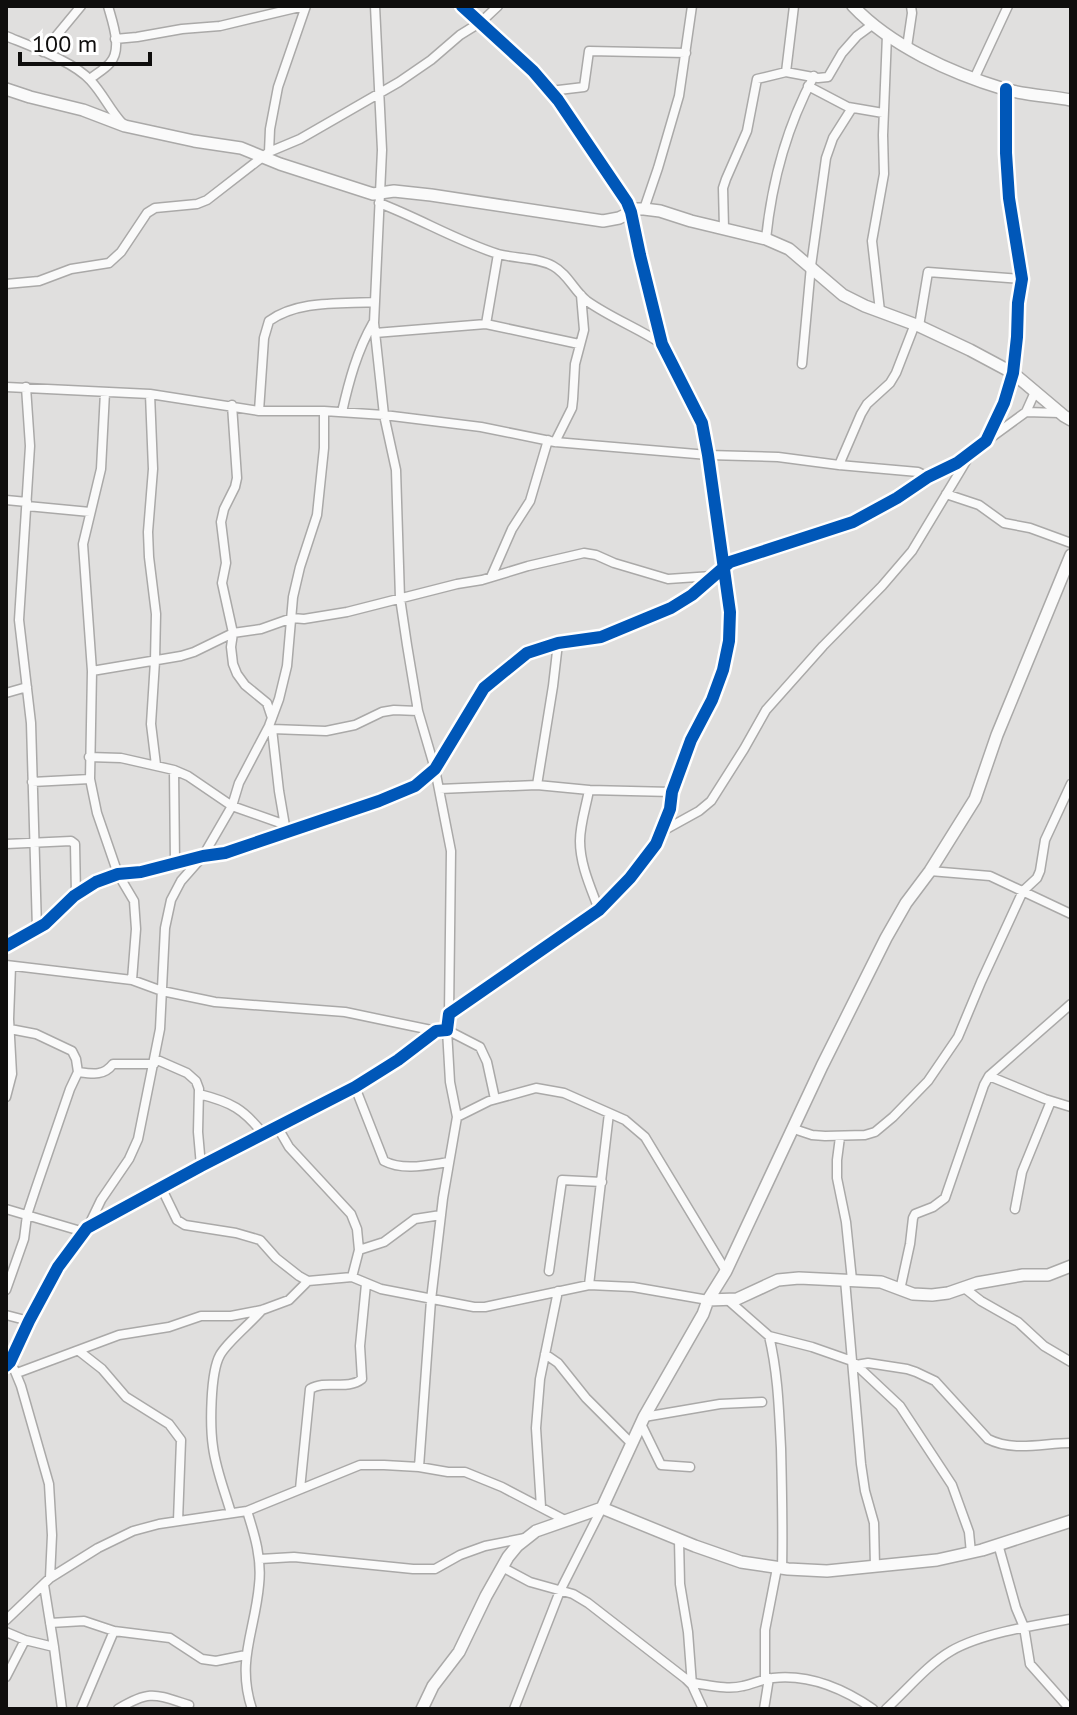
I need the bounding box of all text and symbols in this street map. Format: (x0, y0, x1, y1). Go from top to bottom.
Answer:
scale bar (20, 16, 150, 66)
text: 100 m (32, 28, 97, 59)

